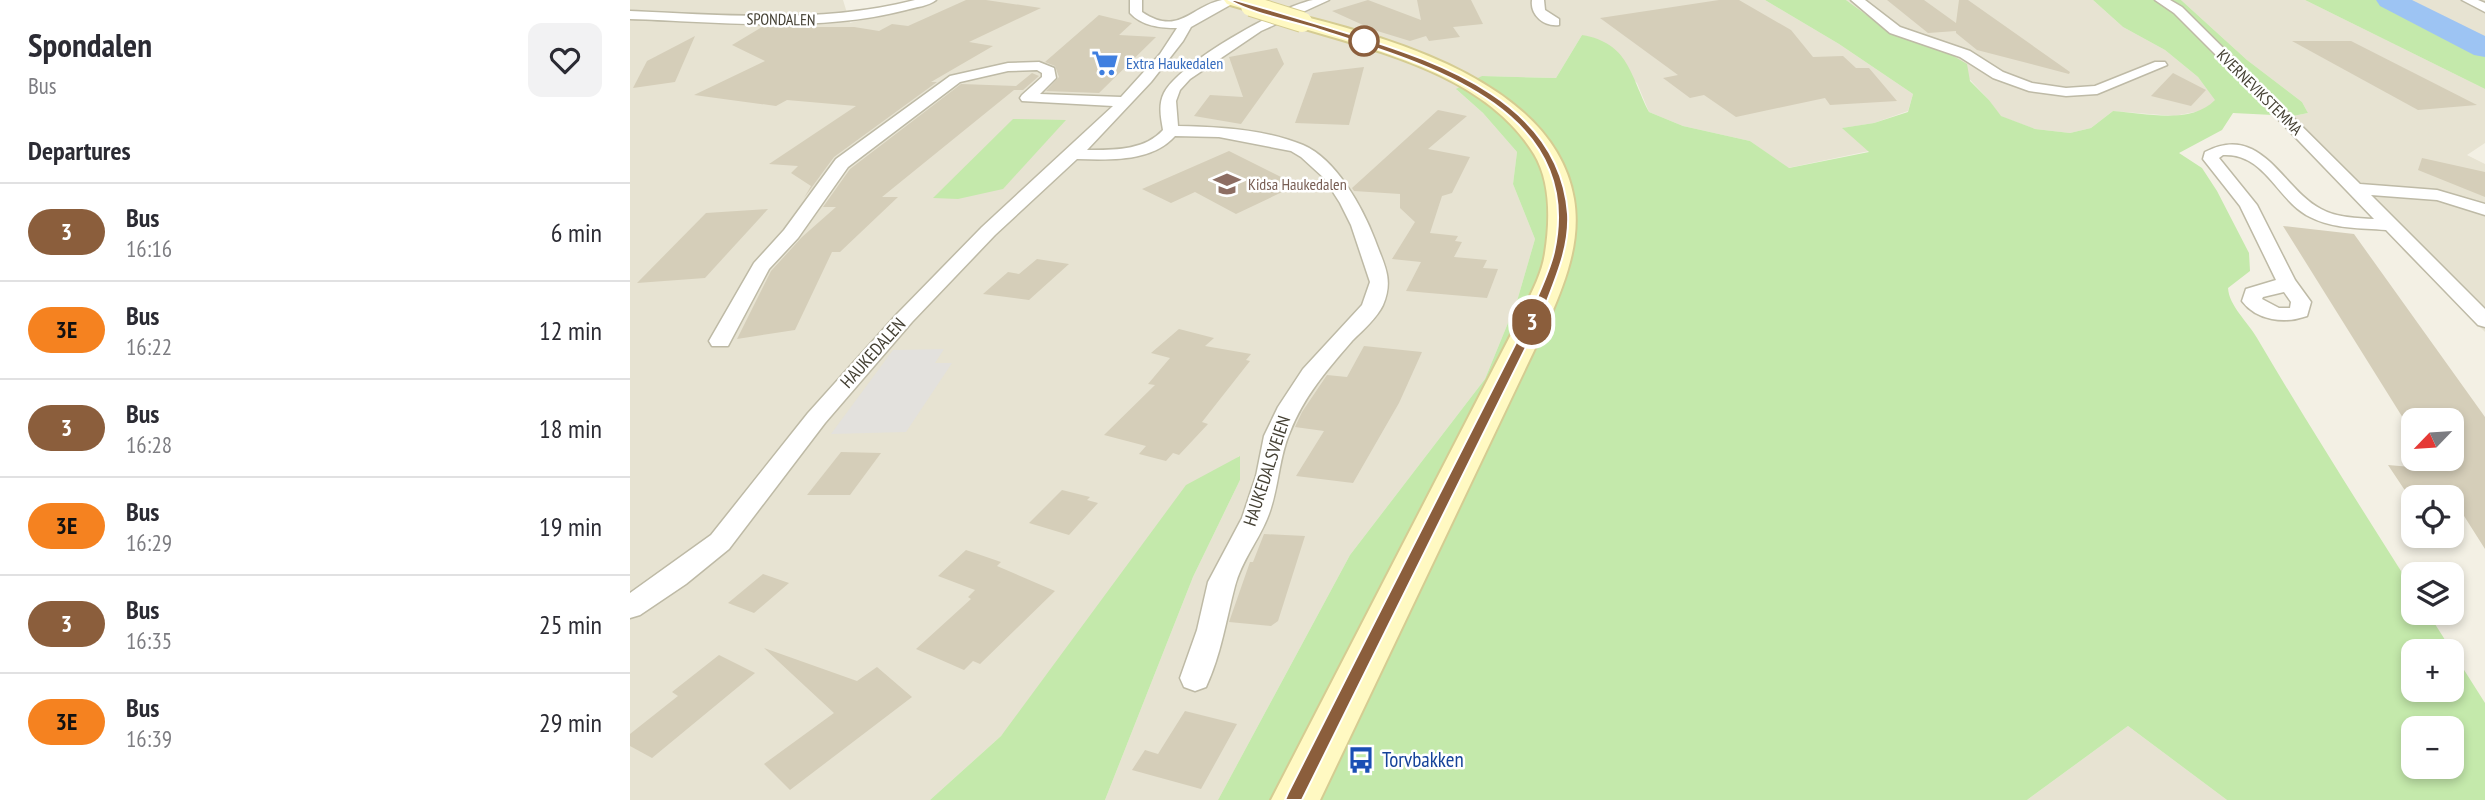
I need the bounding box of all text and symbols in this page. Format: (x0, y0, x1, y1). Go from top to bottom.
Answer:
street label: SPONDALEN (746, 8, 816, 30)
text: Spondalen (28, 23, 152, 66)
button: heart (528, 23, 602, 97)
unlabelled marker (1349, 26, 1379, 56)
street label: KVERNEVIKSTEMMA (2213, 45, 2307, 139)
supermarket icon: Extra Haukedalen (1090, 48, 1120, 78)
place label: Extra Haukedalen (1126, 53, 1223, 73)
text: Bus (28, 71, 57, 100)
text: Departures (28, 134, 131, 167)
school or university icon: Kidsa Haukedalen (1212, 169, 1242, 199)
place label: Kidsa Haukedalen (1248, 174, 1347, 194)
text: Bus (126, 201, 159, 234)
text: 3 (61, 216, 72, 247)
text: 6 min (551, 216, 602, 249)
text: 16:16 (126, 234, 172, 263)
text: Bus (126, 299, 159, 332)
line badge: 3 (1509, 299, 1555, 345)
text: 3 (1526, 306, 1538, 337)
street label: HAUKEDALEN (835, 313, 910, 393)
text: 3E (56, 314, 77, 345)
text: 12 min (539, 314, 602, 347)
text: 16:22 (126, 332, 172, 361)
text: Bus (126, 397, 159, 430)
north arrow (2401, 408, 2464, 471)
map controls (2401, 408, 2464, 779)
text: 3 (61, 412, 72, 443)
text: 18 min (539, 412, 602, 445)
street label: HAUKEDALSVEIEN (1238, 413, 1295, 529)
text: 16:28 (126, 430, 172, 459)
button: locate (2401, 485, 2464, 548)
text: Bus (126, 495, 159, 528)
text: 3E (56, 510, 77, 541)
text: 19 min (539, 510, 602, 543)
text: 16:29 (126, 528, 172, 557)
button: layers (2401, 562, 2464, 625)
text: Bus (126, 593, 159, 626)
text: 3 (61, 608, 72, 639)
text: 25 min (539, 608, 602, 641)
text: 16:35 (126, 626, 172, 655)
button: + (2401, 639, 2464, 702)
text: Bus (126, 691, 159, 724)
text: 3E (56, 706, 77, 737)
text: 29 min (539, 706, 602, 739)
button: − (2401, 716, 2464, 779)
text: 16:39 (126, 724, 172, 753)
bus stop icon: Torvbakken (1346, 745, 1376, 775)
place label: Torvbakken (1382, 746, 1464, 773)

